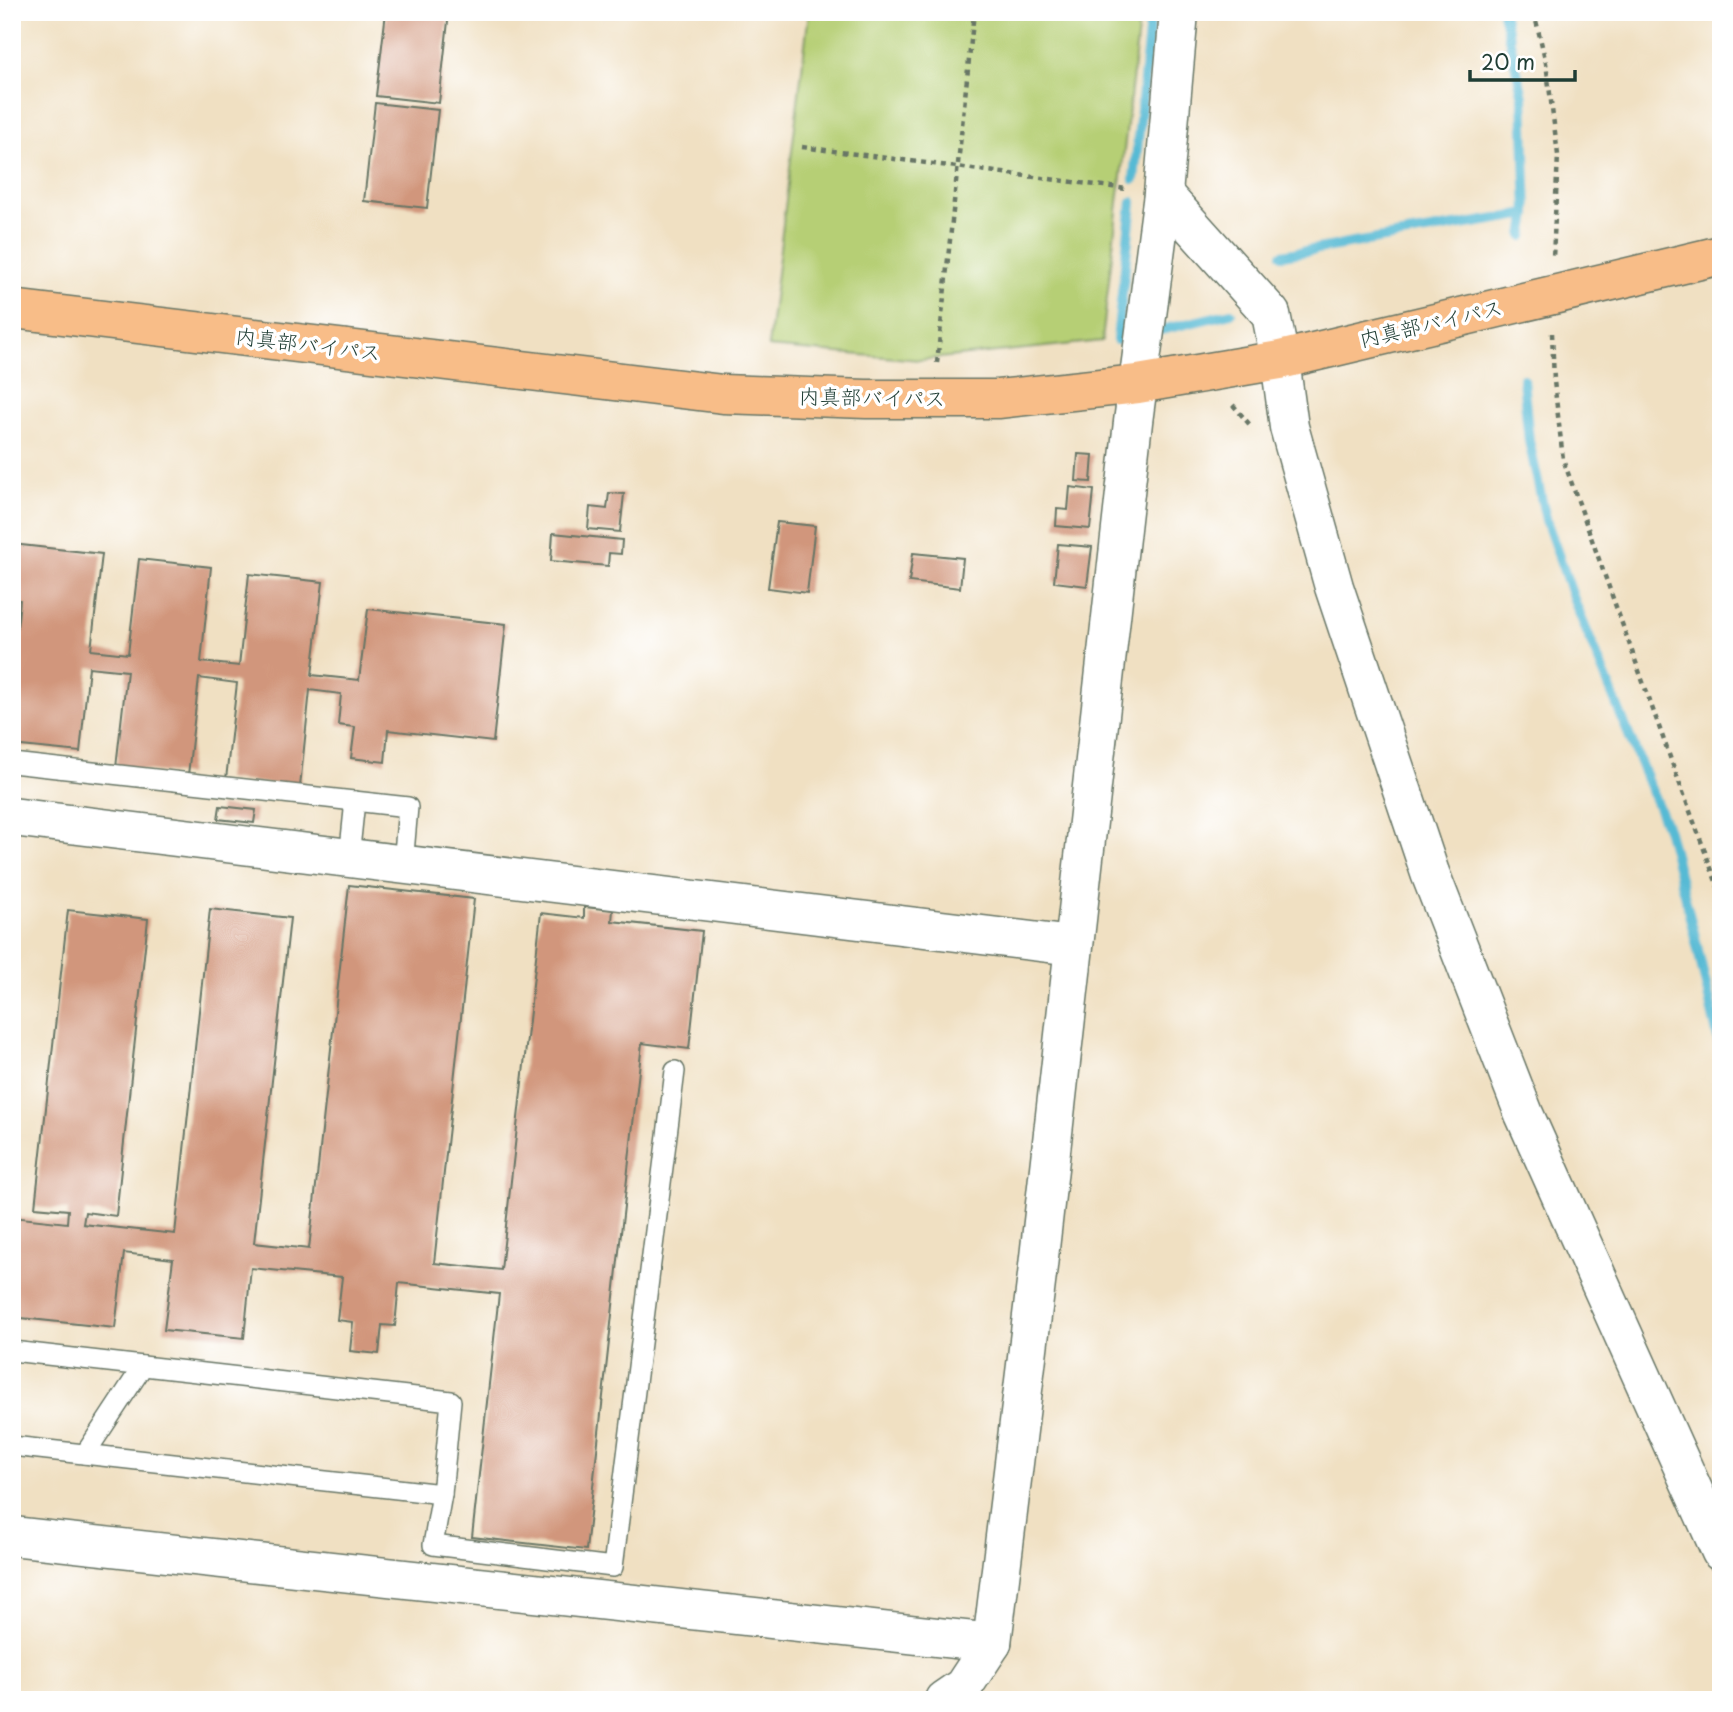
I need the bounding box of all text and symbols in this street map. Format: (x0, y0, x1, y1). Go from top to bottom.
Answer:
scale bar (1470, 38, 1576, 82)
text: 20 m (1481, 45, 1535, 77)
street label: 内真部バイパス (1356, 290, 1506, 354)
street label: 内真部バイパス (234, 318, 383, 368)
street label: 内真部バイパス (798, 379, 946, 413)

